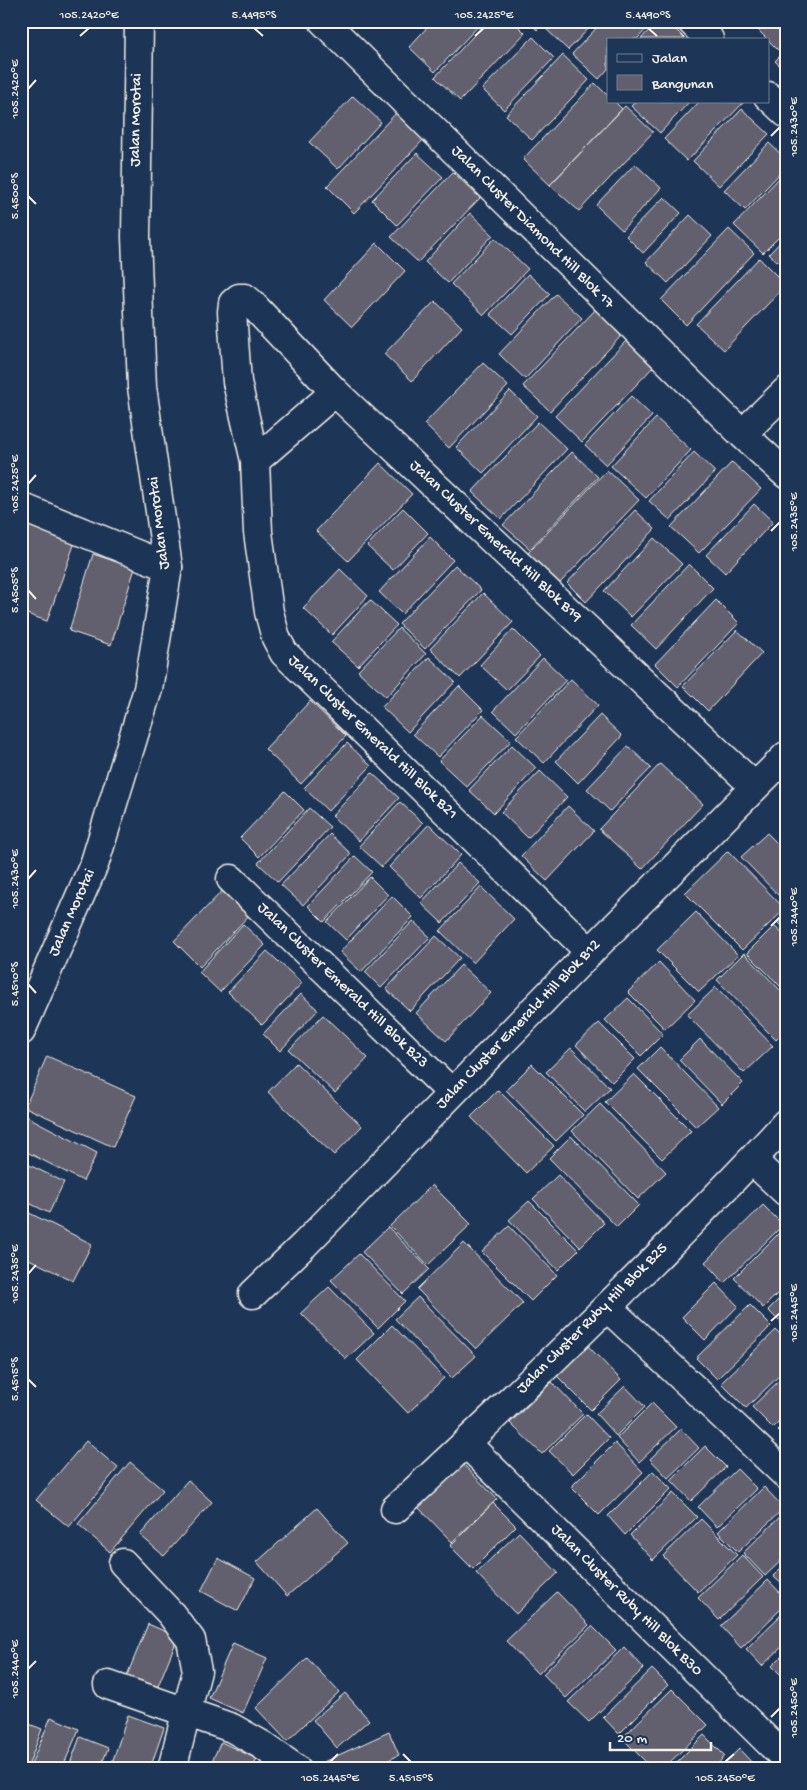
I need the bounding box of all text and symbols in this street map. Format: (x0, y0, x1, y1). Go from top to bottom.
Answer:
text: 105.2420°E (59, 9, 119, 23)
text: 5.4495°S (232, 9, 277, 23)
text: 105.2425°E (454, 9, 514, 23)
text: 5.4490°S (625, 9, 671, 23)
legend (607, 38, 770, 102)
text: Jalan (652, 50, 687, 68)
text: 105.2420°E (9, 59, 23, 119)
street label: Jalan Morotai (127, 73, 147, 167)
text: Bangunan (651, 76, 713, 94)
text: 105.2430°E (788, 97, 802, 158)
street label: Jalan Cluster Diamond Hill Blok 17 (446, 142, 618, 314)
text: 5.4500°S (9, 172, 23, 219)
text: 105.2425°E (9, 454, 23, 514)
street label: Jalan Cluster Emerald Hill Blok B19 (405, 457, 585, 627)
street label: Jalan Morotai (145, 475, 175, 571)
text: 105.2435°E (788, 492, 802, 552)
text: 5.4505°S (9, 566, 23, 613)
street label: Jalan Cluster Emerald Hill Blok B21 (283, 652, 461, 824)
text: 105.2430°E (9, 849, 23, 910)
street label: Jalan Morotai (45, 866, 101, 960)
text: 105.2440°E (788, 887, 802, 947)
street label: Jalan Cluster Emerald Hill Blok B23 (252, 899, 432, 1073)
street label: Jalan Cluster Emerald Hill Blok B12 (433, 936, 605, 1114)
text: 5.4510°S (9, 961, 23, 1006)
street label: Jalan Cluster Ruby Hill Blok B25 (514, 1240, 672, 1398)
text: 105.2435°E (9, 1244, 23, 1304)
text: 105.2445°E (788, 1283, 802, 1343)
text: 5.4515°S (9, 1356, 23, 1401)
street label: Jalan Cluster Ruby Hill Blok B30 (546, 1521, 706, 1681)
text: 105.2440°E (9, 1639, 23, 1699)
text: 105.2450°E (788, 1678, 802, 1739)
scale bar (610, 1720, 711, 1752)
text: 20 m (617, 1730, 647, 1748)
text: 105.2445°E (300, 1772, 360, 1786)
text: 5.4515°S (389, 1772, 434, 1786)
text: 105.2450°E (694, 1772, 755, 1786)

